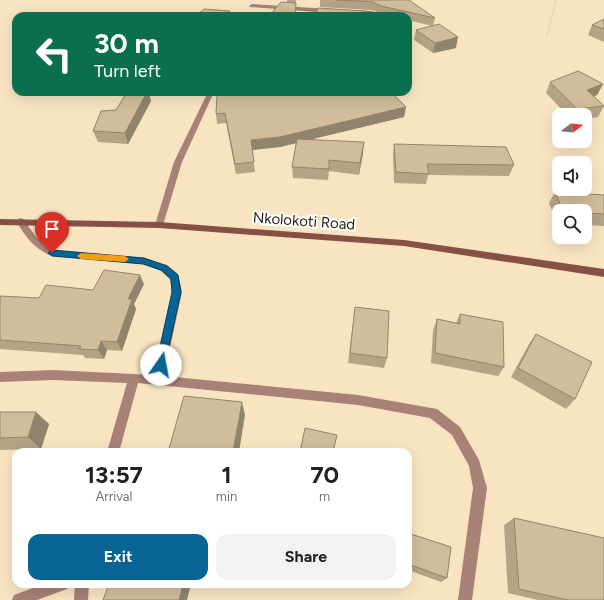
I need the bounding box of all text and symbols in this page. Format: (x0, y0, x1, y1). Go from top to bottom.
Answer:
text: 30 m (94, 26, 159, 60)
icon: left (28, 28, 80, 80)
text: Turn left (94, 60, 161, 82)
north arrow (552, 108, 592, 148)
map controls (552, 108, 592, 244)
button: sound (552, 156, 592, 196)
button: search (552, 204, 592, 244)
street label: Nkolokoti Road (252, 208, 356, 234)
pin (35, 212, 69, 253)
icon: arrive (41, 218, 63, 240)
position arrow (140, 344, 182, 386)
text: 13:57 (85, 460, 143, 489)
text: 1 (221, 460, 232, 489)
text: 70 (310, 460, 339, 489)
text: Arrival (96, 489, 132, 504)
text: min (216, 489, 237, 504)
text: m (319, 489, 330, 504)
button: Exit (28, 534, 208, 580)
button: Share (216, 534, 396, 580)

